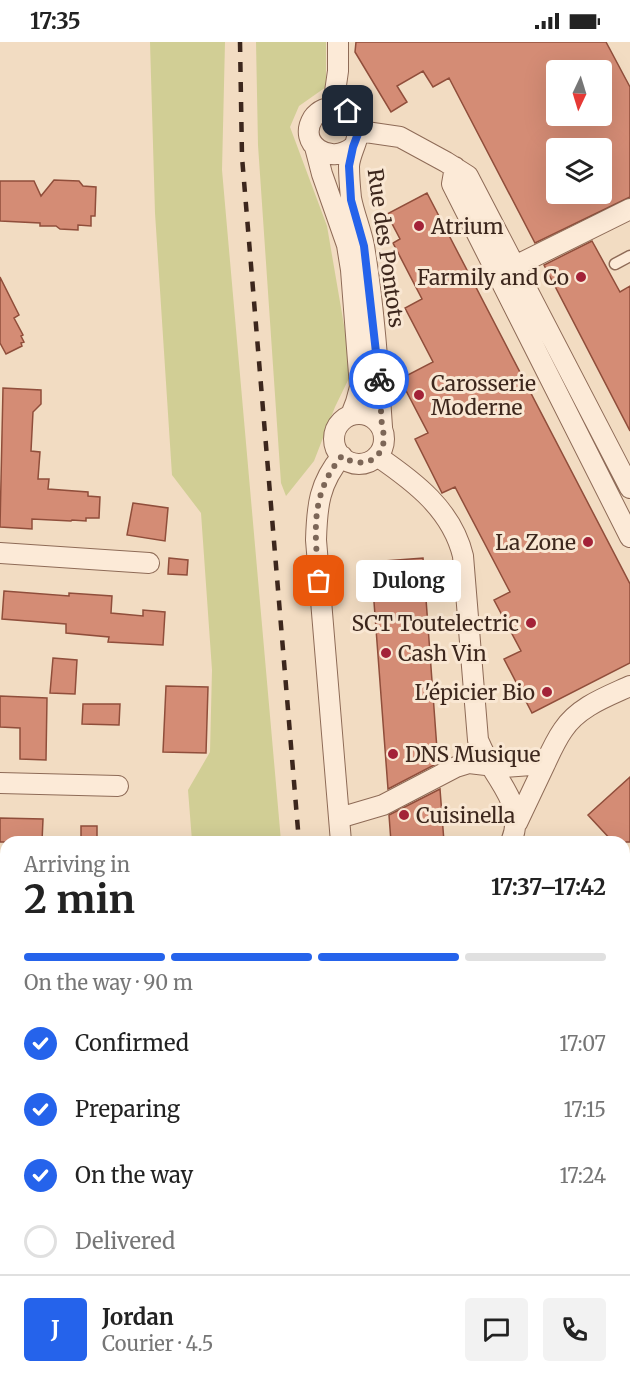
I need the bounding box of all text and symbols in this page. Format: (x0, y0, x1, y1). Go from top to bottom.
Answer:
text: 17:35 (30, 7, 81, 35)
north arrow (546, 60, 612, 126)
map controls (546, 60, 612, 204)
pin (322, 85, 373, 136)
icon: home (331, 94, 364, 127)
button: layers (546, 138, 612, 204)
street label: Rue des Pontots (361, 167, 411, 329)
place label: Atrium (430, 213, 504, 240)
marker: Atrium (412, 219, 426, 233)
place label: Farmily and Co (417, 264, 569, 291)
marker: Farmily and Co (574, 270, 588, 284)
courier (349, 349, 409, 409)
icon: bike (363, 363, 396, 396)
place label: Carosserie Moderne (431, 370, 536, 421)
marker: Carosserie Moderne (412, 388, 426, 402)
place label: La Zone (495, 529, 576, 556)
marker: La Zone (581, 535, 595, 549)
pin (293, 555, 344, 606)
callout: Dulong (355, 560, 460, 602)
icon: bag (302, 564, 335, 597)
text: Dulong (372, 568, 445, 593)
place label: SCT Toutelectric (351, 610, 519, 637)
marker: SCT Toutelectric (524, 616, 538, 630)
place label: Cash Vin (398, 640, 487, 667)
marker: Cash Vin (379, 646, 393, 660)
place label: L'épicier Bio (415, 679, 535, 706)
marker: L'épicier Bio (540, 685, 554, 699)
place label: DNS Musique (405, 741, 541, 768)
marker: DNS Musique (386, 747, 400, 761)
place label: Cuisinella (416, 802, 515, 829)
marker: Cuisinella (397, 808, 411, 822)
text: Arriving in (24, 852, 130, 877)
text: 17:37–17:42 (491, 873, 606, 901)
text: 2 min (24, 875, 135, 924)
text: On the way · 90 m (24, 970, 193, 995)
icon: check (24, 1027, 57, 1060)
text: Confirmed (75, 1029, 189, 1057)
text: 17:07 (559, 1031, 606, 1056)
icon: check (24, 1093, 57, 1126)
text: Preparing (75, 1095, 180, 1123)
text: 17:15 (563, 1097, 606, 1122)
icon: check (24, 1159, 57, 1192)
text: On the way (75, 1161, 193, 1189)
text: 17:24 (559, 1163, 606, 1188)
text: Delivered (75, 1227, 175, 1255)
button: chat (465, 1298, 528, 1361)
button: phone (543, 1298, 606, 1361)
text: Jordan (102, 1303, 174, 1331)
text: J (51, 1315, 60, 1343)
text: Courier · 4.5 (102, 1331, 214, 1356)

